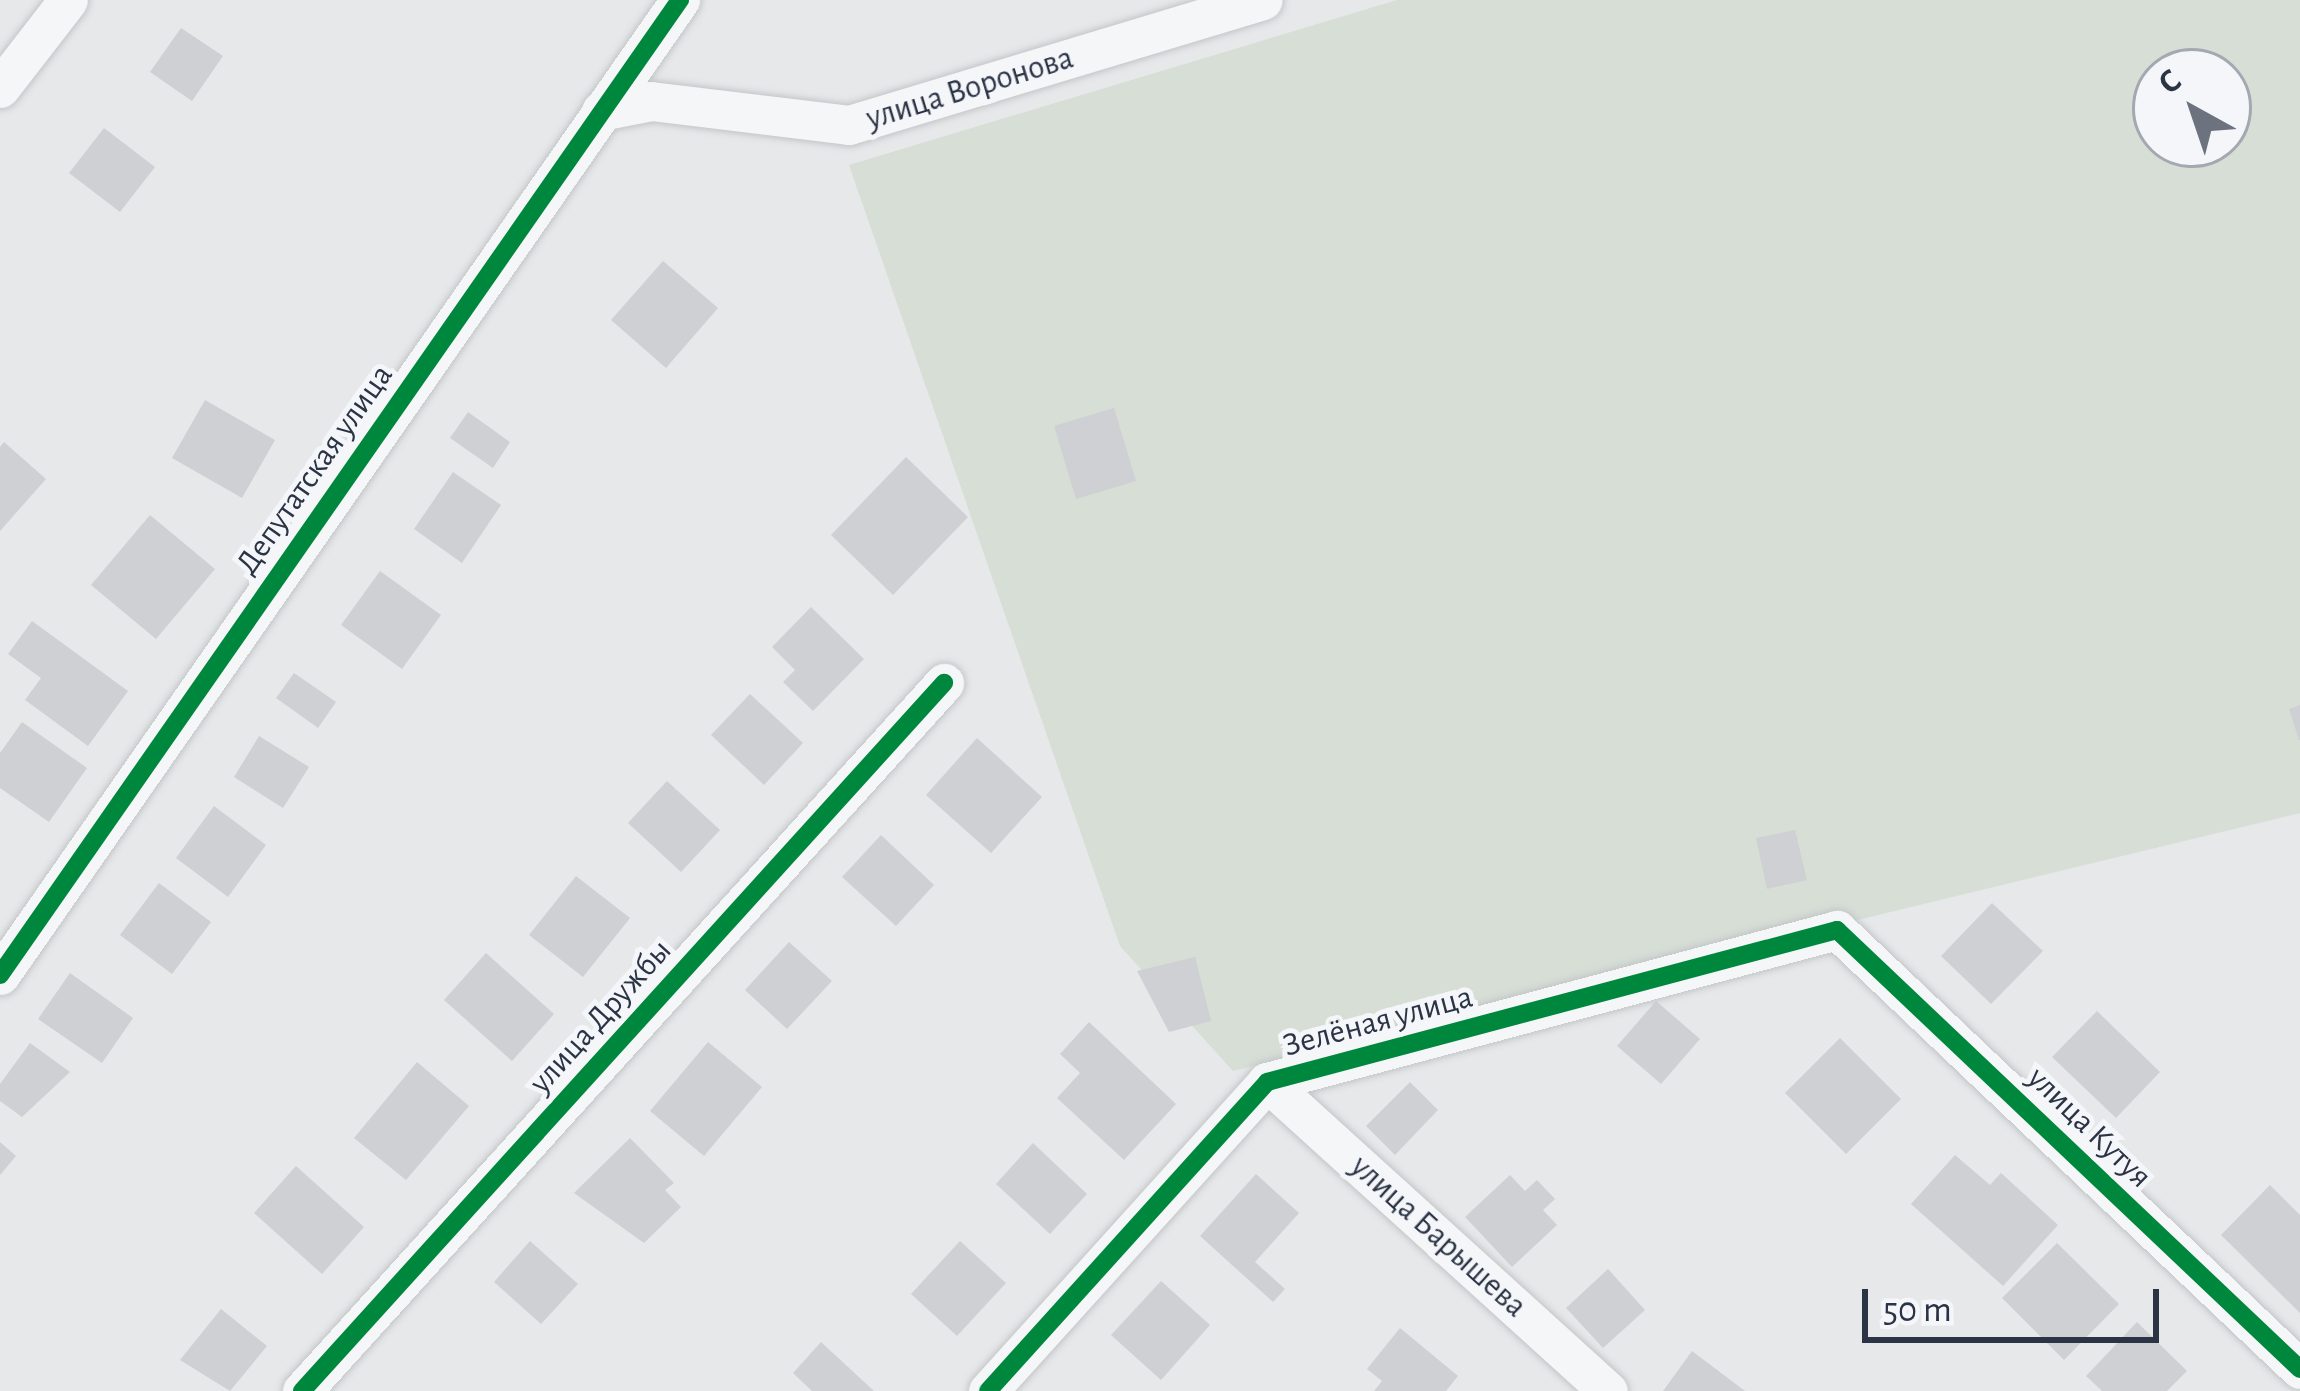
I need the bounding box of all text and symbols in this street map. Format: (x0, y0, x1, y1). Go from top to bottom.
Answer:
street label: улица Воронова (862, 39, 1078, 139)
north arrow (2132, 48, 2252, 168)
text: С (2153, 64, 2188, 101)
street label: Депутатская улица (228, 357, 402, 583)
street label: улица Дружбы (521, 932, 681, 1102)
street label: Зелёная улица (1279, 978, 1477, 1066)
street label: улица Кутуя (2019, 1059, 2159, 1197)
street label: улица Барышева (1342, 1148, 1534, 1326)
scale bar (1868, 1265, 2165, 1339)
text: 50 m (1883, 1292, 1952, 1328)

